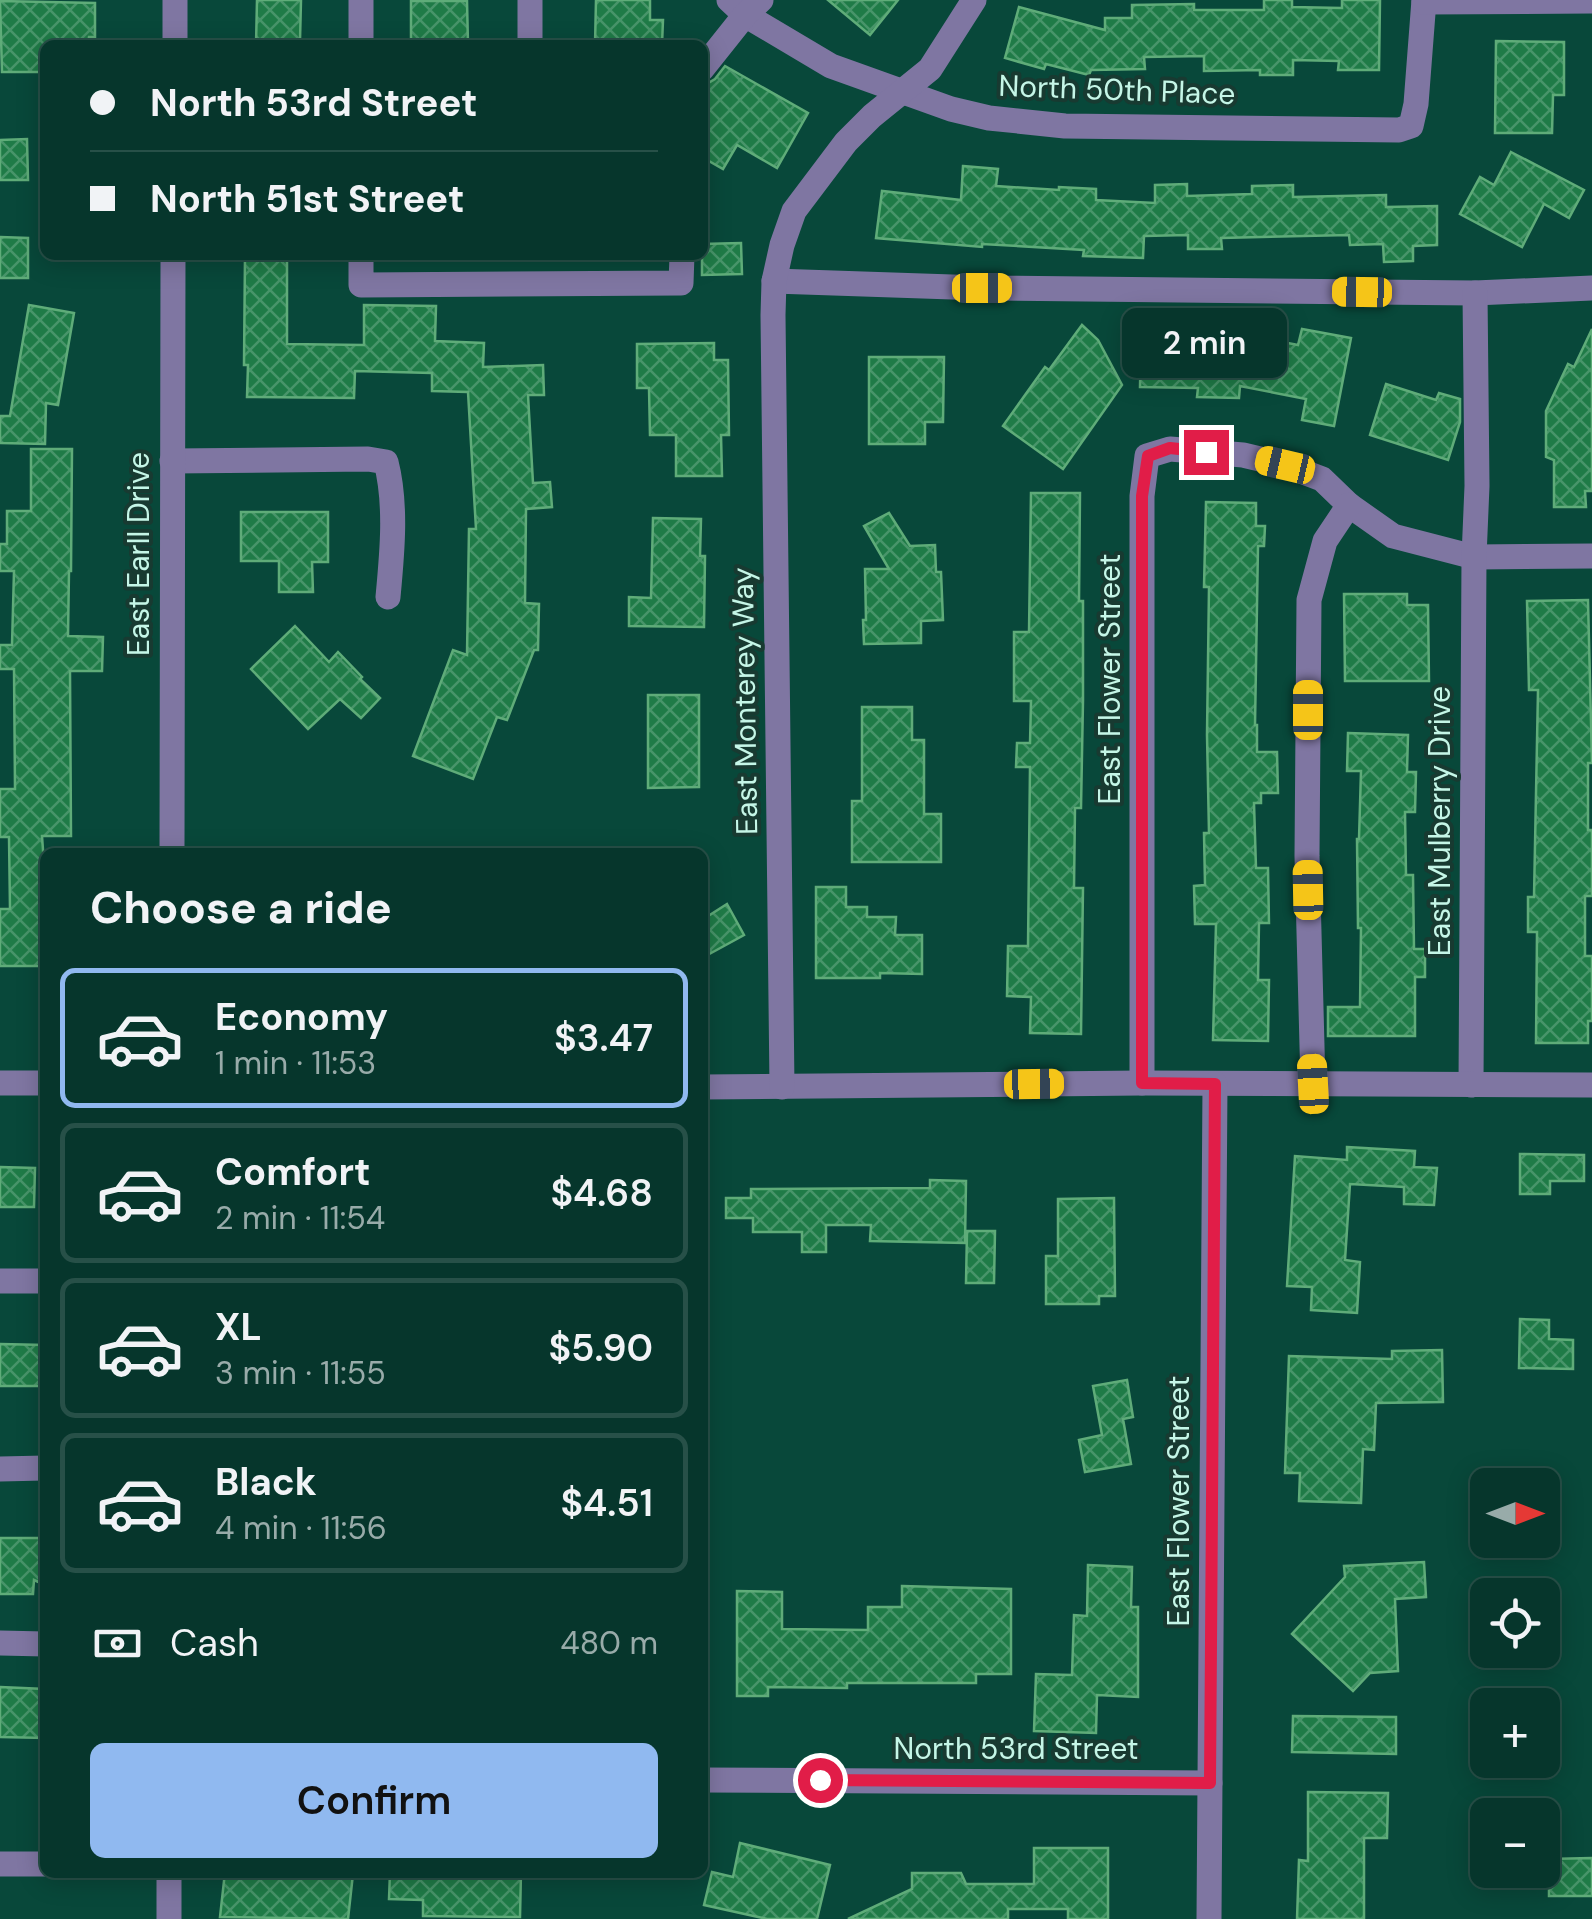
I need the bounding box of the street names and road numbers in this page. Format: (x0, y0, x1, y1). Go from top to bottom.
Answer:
street label: North 50th Place (998, 66, 1236, 113)
street label: East Earll Drive (119, 452, 158, 656)
street label: East Flower Street (1090, 554, 1129, 804)
street label: East Monterey Way (723, 566, 766, 835)
street label: East Mulberry Drive (1420, 686, 1459, 956)
street label: East Flower Street (1159, 1376, 1198, 1626)
street label: North 53rd Street (894, 1729, 1138, 1768)

